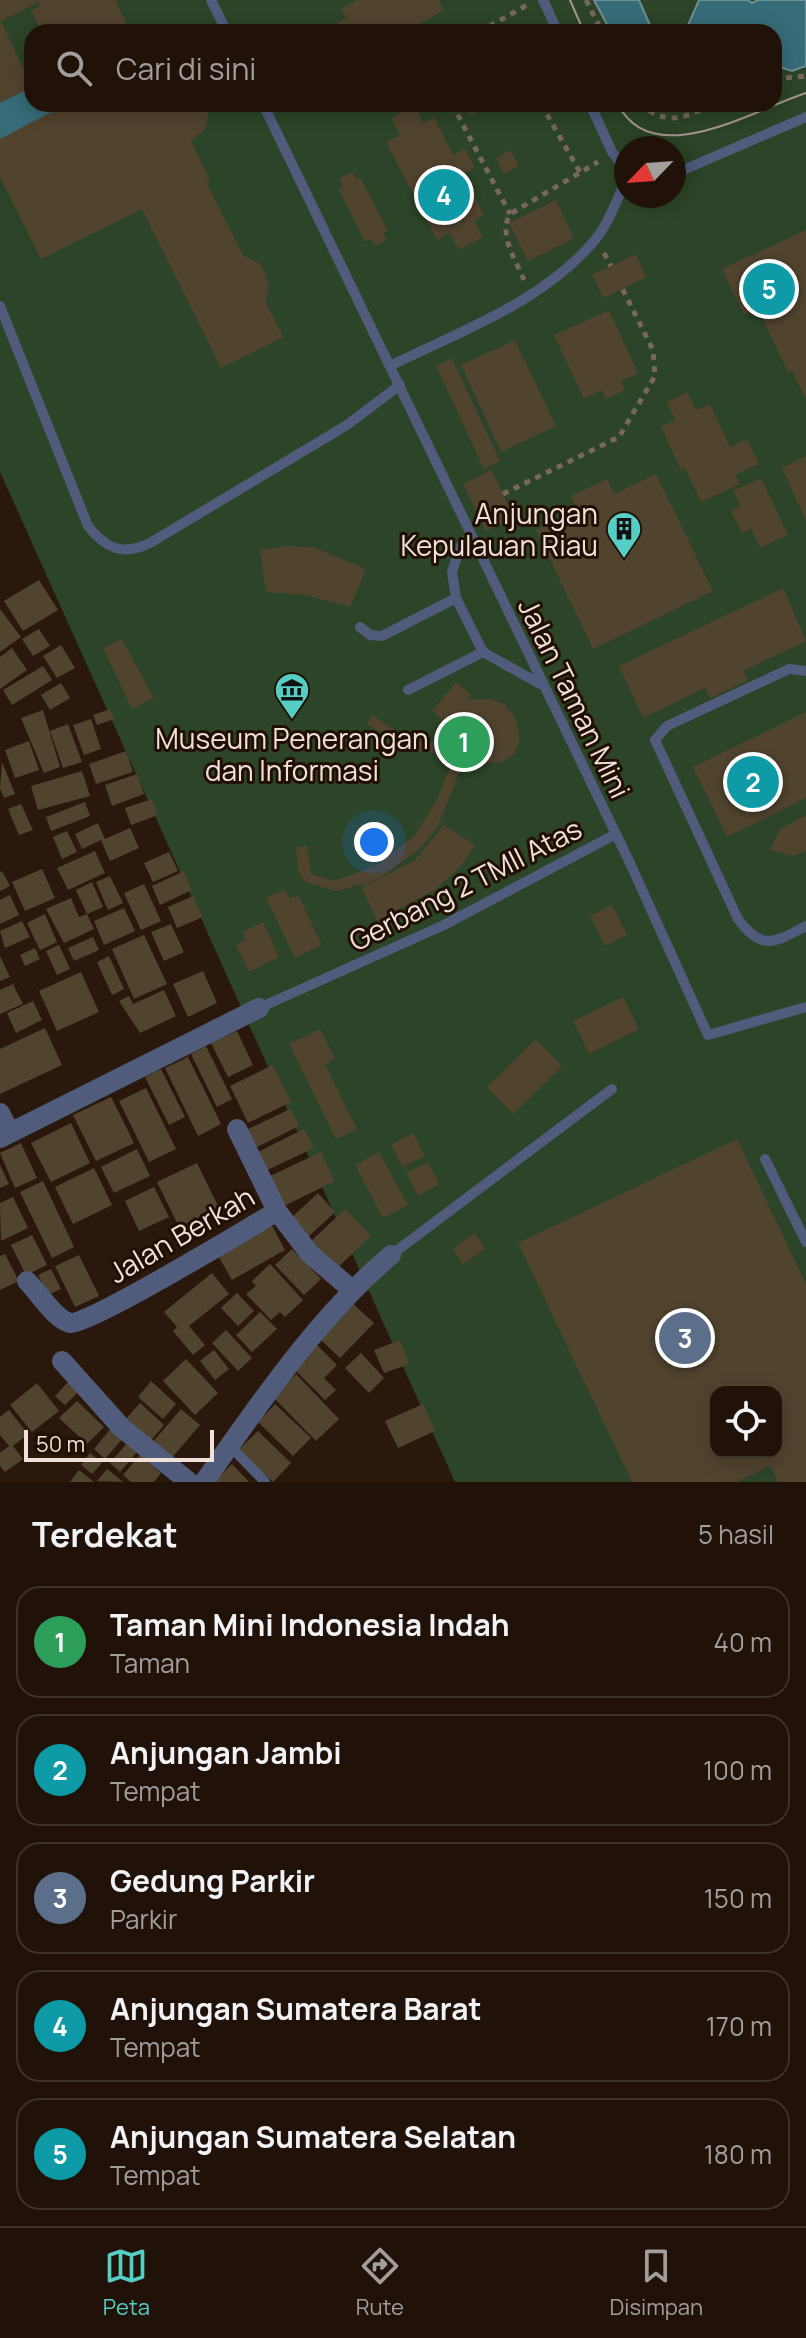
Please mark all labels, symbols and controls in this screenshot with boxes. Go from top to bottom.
search box [24,24,782,112]
icon: search [52,46,96,90]
text: Cari di sini [116,48,256,89]
north arrow [614,136,686,208]
pin: 4 [418,165,470,225]
pin: 5 [743,259,795,319]
place label: Anjungan Kepulauan Riau [400,494,598,564]
building icon: Anjungan Kepulauan Riau [605,510,643,560]
street label: Jalan Taman Mini [510,592,640,804]
museum icon: Museum Penerangan dan Informasi [273,671,311,721]
pin: 1 [438,712,490,772]
place label: Museum Penerangan dan Informasi [155,719,429,789]
pin: 2 [727,752,779,812]
street label: Gerbang 2 TMII Atas [342,809,588,959]
your location [354,822,394,862]
street label: Jalan Berkah [101,1177,261,1291]
pin: 3 [659,1308,711,1368]
map controls [710,1386,782,1458]
button: locate [710,1386,782,1458]
scale bar [24,1426,214,1462]
text: 50 m [36,1429,85,1459]
text: Terdekat [32,1511,178,1557]
text: 5 hasil [698,1516,774,1552]
text: Taman Mini Indonesia Indah [110,1604,510,1645]
text: 1 [54,1624,66,1660]
text: 40 m [714,1624,772,1660]
text: Taman [110,1645,190,1681]
text: Anjungan Jambi [110,1732,342,1773]
text: 2 [52,1752,68,1788]
text: 100 m [703,1752,772,1788]
text: Tempat [110,1773,201,1809]
text: Gedung Parkir [110,1860,315,1901]
text: 3 [52,1880,68,1916]
text: 150 m [704,1880,772,1916]
text: Parkir [110,1901,177,1937]
text: Anjungan Sumatera Barat [110,1988,482,2029]
text: 4 [52,2008,68,2044]
text: 170 m [706,2008,772,2044]
text: Tempat [110,2029,201,2065]
text: Anjungan Sumatera Selatan [110,2116,516,2157]
text: 5 [52,2136,68,2172]
text: 180 m [704,2136,772,2172]
text: Tempat [110,2157,201,2193]
tab: Peta [103,2244,150,2322]
tab: Rute [356,2244,404,2322]
tab: Disimpan [610,2244,703,2322]

